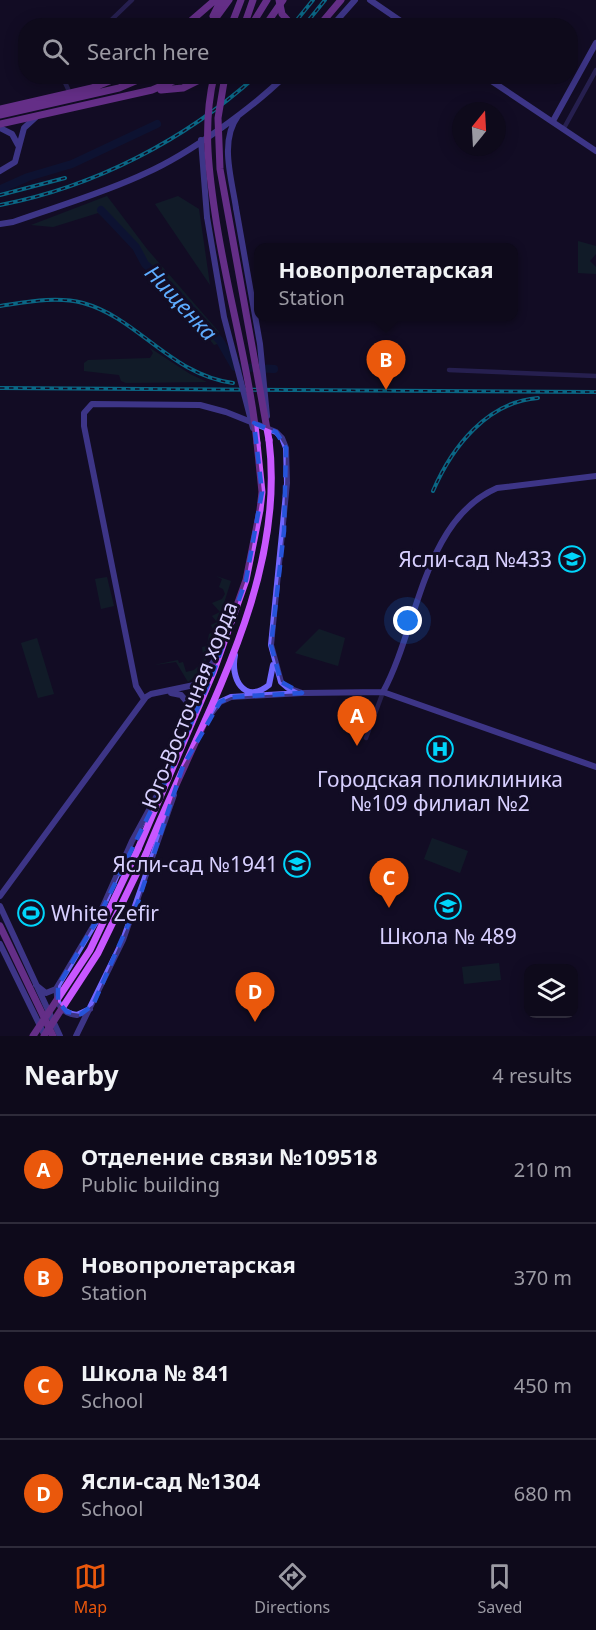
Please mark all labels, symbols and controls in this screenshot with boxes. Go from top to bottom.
search box [18,18,578,84]
icon: search [39,35,72,68]
text: Search here [87,36,209,66]
north arrow [452,102,506,156]
popup [254,243,518,321]
text: Новопролетарская [279,254,493,284]
water label: Нищенка [139,258,225,346]
text: Station [279,284,345,311]
pin: B [366,340,406,390]
school or university icon: Ясли-сад №433 [557,544,587,574]
place label: Ясли-сад №433 [398,545,552,573]
street label: Юго-Восточная хорда [134,597,244,813]
your location [393,606,422,635]
pin: A [338,696,376,746]
hospital icon: Городская поликлиника №109 филиал №2 [425,734,455,764]
place label: Городская поликлиника №109 филиал №2 [317,765,563,817]
school or university icon: Ясли-сад №1941 [282,849,312,879]
place label: Ясли-сад №1941 [112,850,278,878]
pin: C [370,858,408,908]
school or university icon: Школа № 489 [433,891,463,921]
sports icon: White Zefir [16,898,46,928]
place label: White Zefir [51,899,159,927]
place label: Школа № 489 [379,922,517,950]
map controls [524,964,578,1018]
button: layers [524,964,578,1018]
pin: D [236,972,274,1022]
text: Nearby [24,1057,119,1093]
text: 4 results [492,1062,572,1089]
text: Отделение связи №109518 [81,1141,378,1171]
text: A [37,1156,50,1183]
text: 210 m [514,1156,572,1183]
text: Public building [81,1171,220,1198]
text: Новопролетарская [81,1249,296,1279]
text: B [37,1264,50,1291]
text: 370 m [514,1264,572,1291]
text: Station [81,1279,147,1306]
text: Школа № 841 [81,1357,230,1387]
text: C [37,1372,50,1399]
text: 450 m [514,1372,572,1399]
text: School [81,1387,143,1414]
text: Ясли-сад №1304 [81,1465,260,1495]
text: D [36,1480,51,1507]
text: 680 m [514,1480,572,1507]
text: School [81,1495,143,1522]
tab: Map [74,1560,107,1618]
tab: Directions [254,1560,330,1618]
tab: Saved [478,1560,522,1618]

